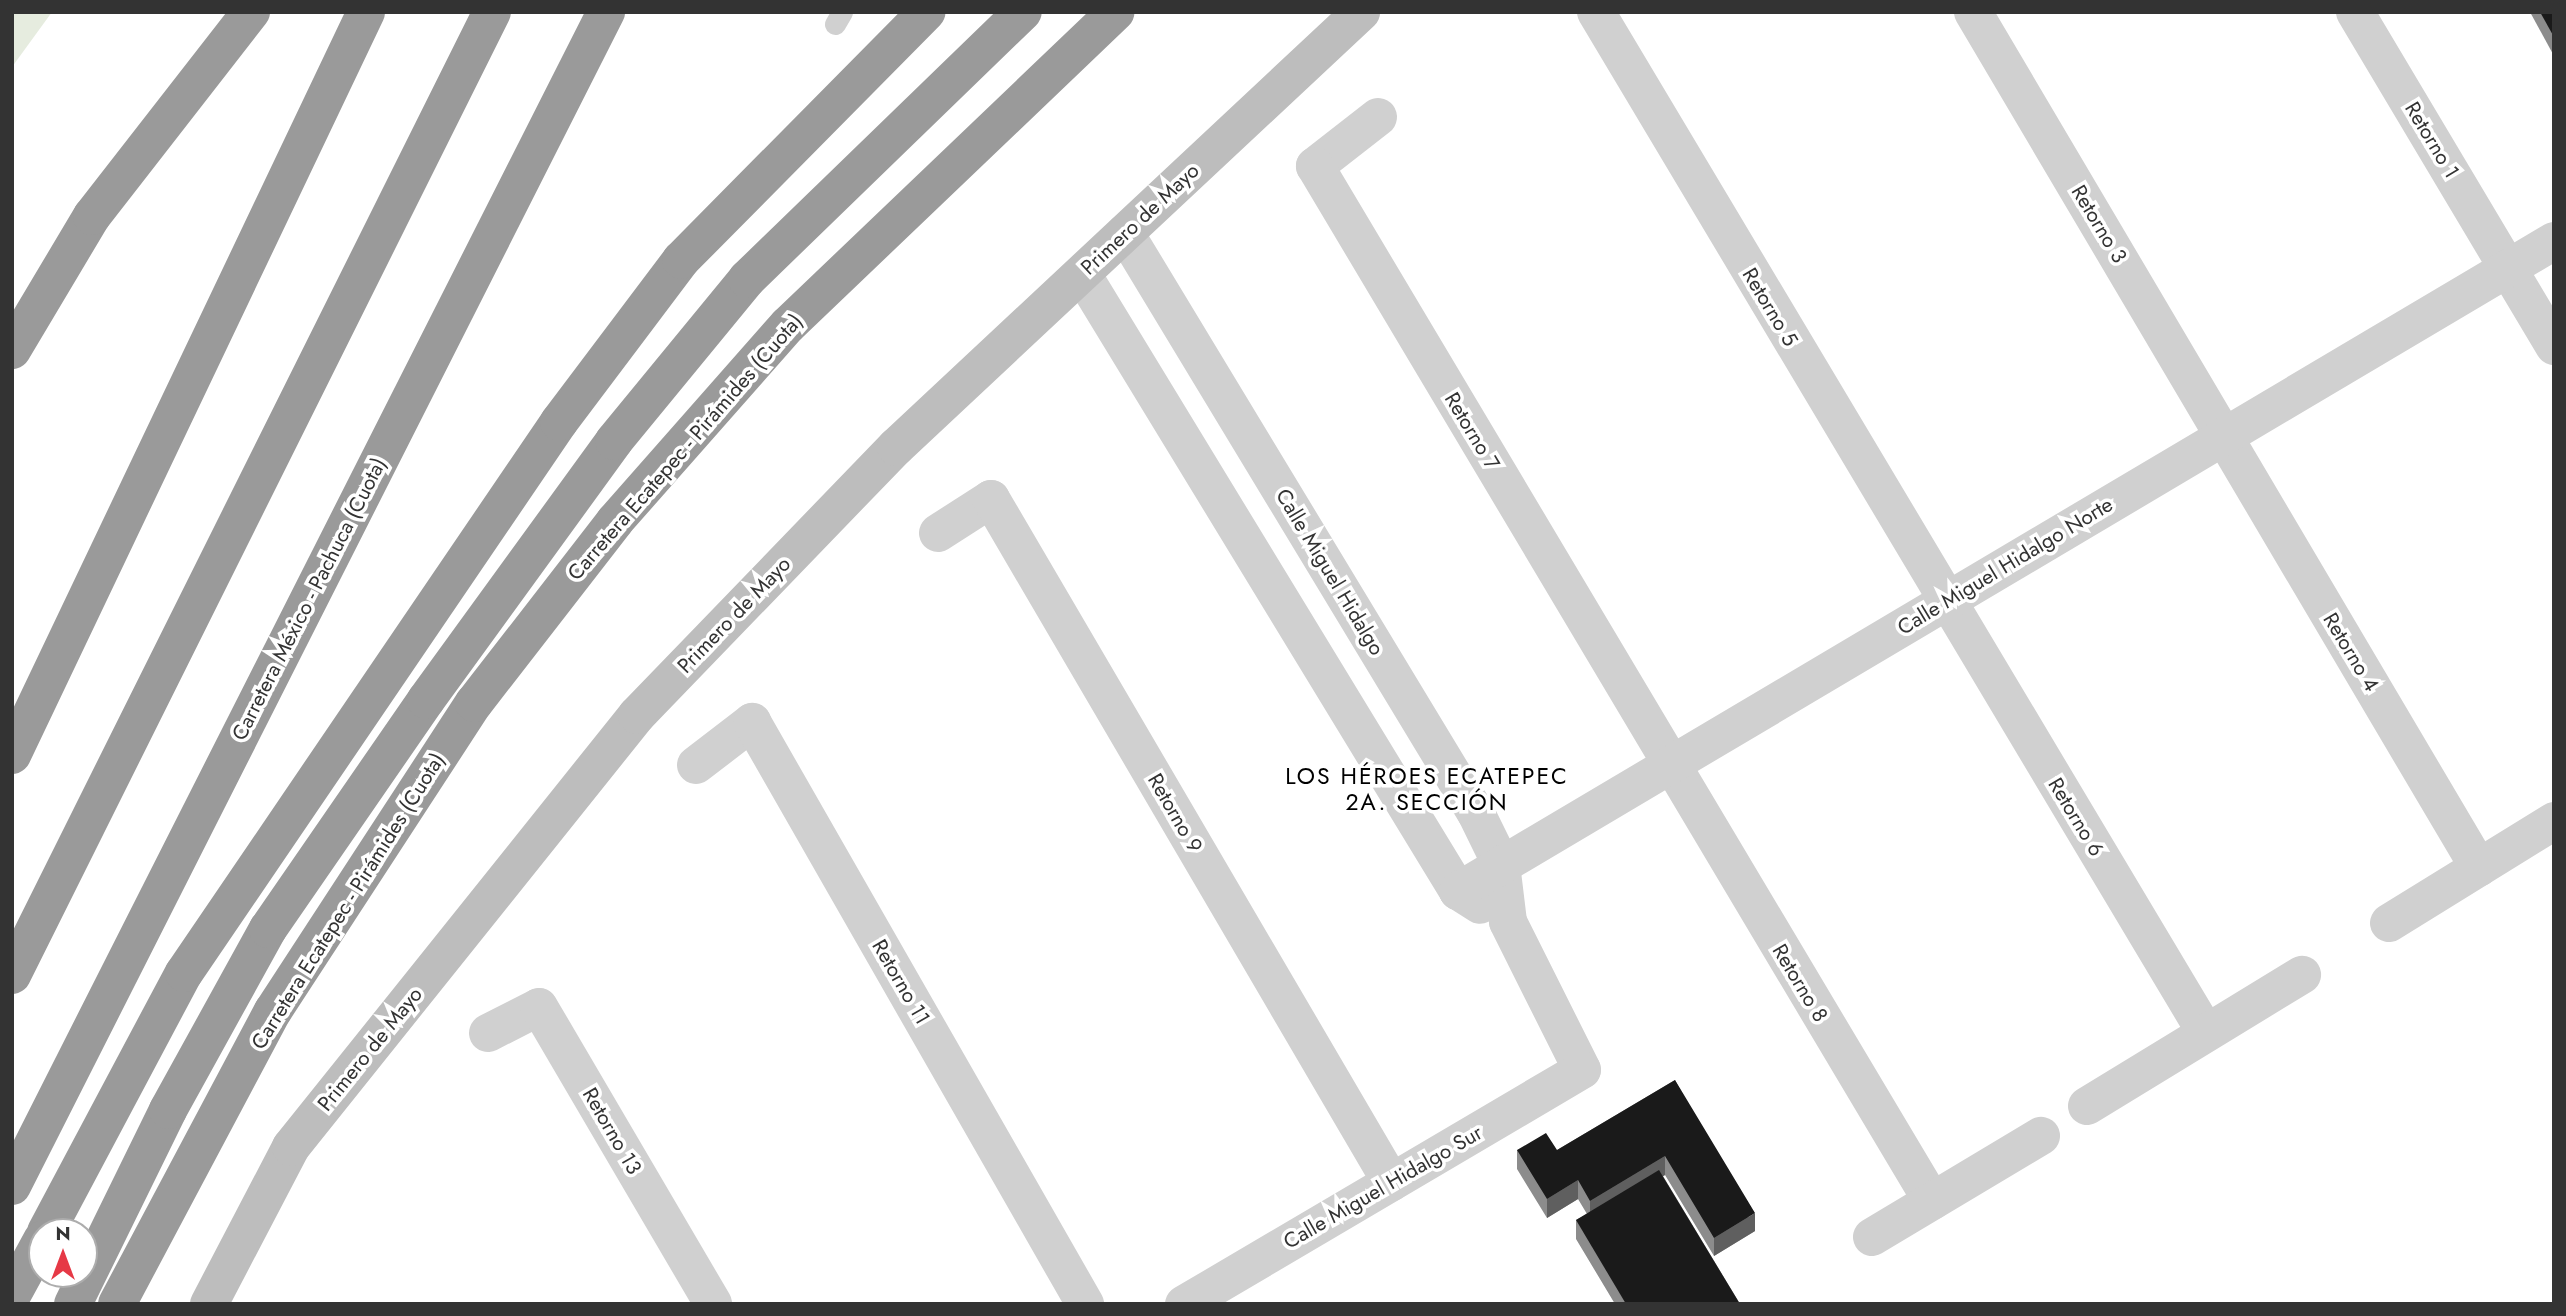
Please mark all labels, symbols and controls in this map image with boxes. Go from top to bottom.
street label: Retorno 1 [2399,97,2465,183]
street label: Primero de Mayo [1076,158,1204,280]
street label: Retorno 3 [2066,180,2132,268]
street label: Retorno 5 [1737,263,1803,351]
street label: Carretera Ecatepec - Pirámides (Cuota) [562,309,808,585]
street label: Retorno 7 [1439,388,1505,474]
street label: Carretera México - Pachuca (Cuota) [226,453,392,745]
street label: Calle Miguel Hidalgo [1270,484,1390,660]
street label: Calle Miguel Hidalgo Norte [1893,492,2117,640]
street label: Primero de Mayo [672,552,796,678]
street label: Retorno 4 [2318,608,2384,696]
street label: Carretera Ecatepec - Pirámides (Cuota) [246,748,450,1054]
district label: LOS HÉROES ECATEPEC 2A. SECCIÓN [1288,762,1566,816]
street label: Retorno 9 [1142,769,1208,857]
street label: Retorno 6 [2043,773,2109,861]
street label: Retorno 11 [867,935,935,1029]
street label: Retorno 8 [1767,939,1833,1027]
street label: Primero de Mayo [312,982,428,1116]
street label: Retorno 13 [577,1083,647,1179]
street label: Calle Miguel Hidalgo Sur [1279,1120,1487,1254]
north arrow [28,1218,98,1288]
text: N [55,1220,71,1247]

